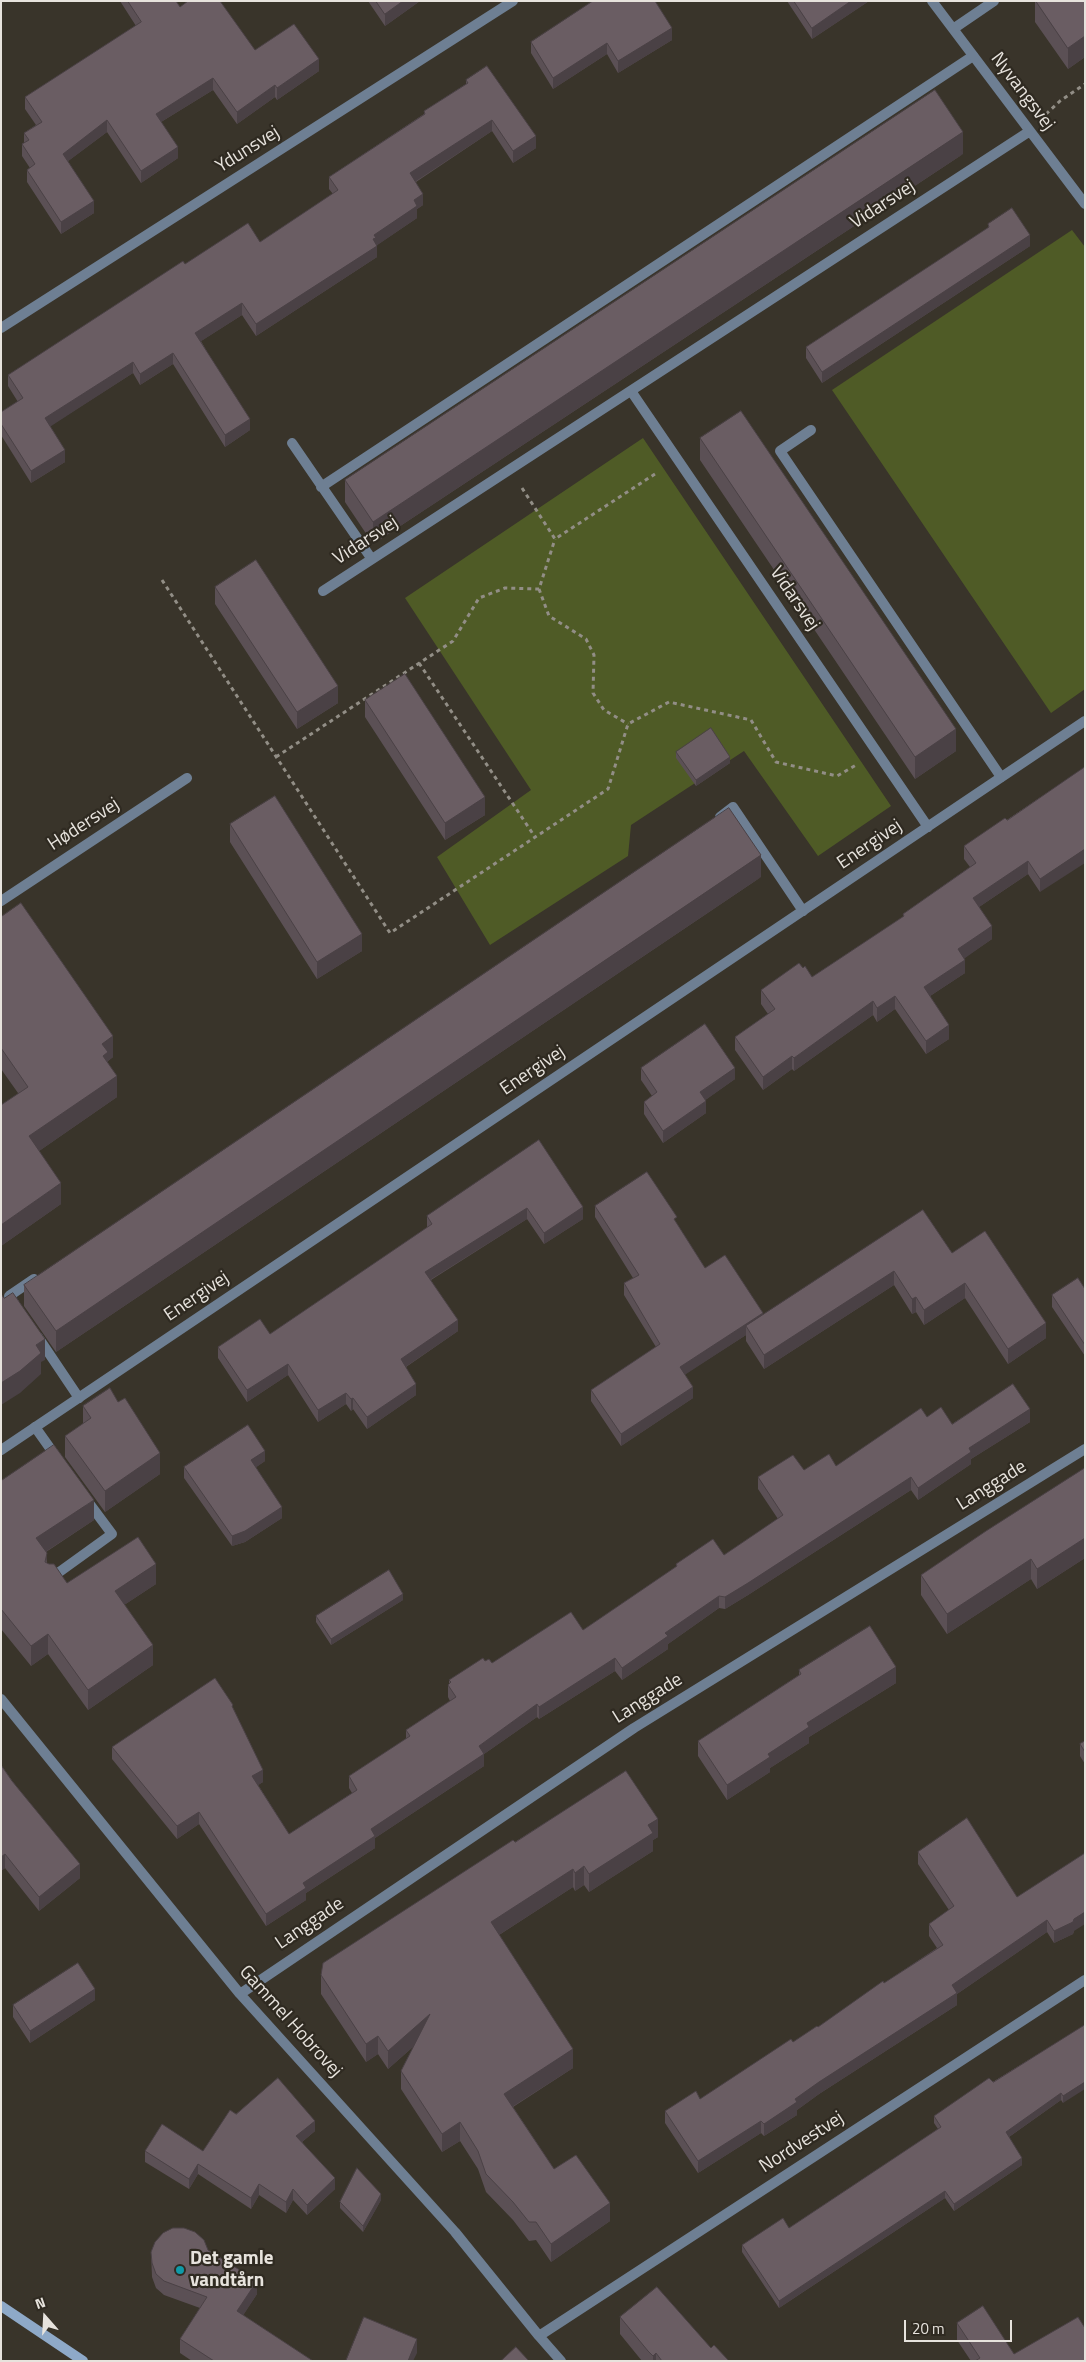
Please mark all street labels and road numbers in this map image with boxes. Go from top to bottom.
street label: Nyvangsvej [985,48,1059,136]
street label: Ydunsvej [212,122,284,178]
street label: Vidarsvej [846,176,920,234]
street label: Vidarsvej [329,512,403,570]
street label: Vidarsvej [764,562,824,636]
street label: Hødersvej [44,794,124,856]
street label: Energivej [833,815,907,875]
street label: Energivej [496,1041,570,1101]
street label: Energivej [160,1267,234,1327]
street label: Langgade [953,1456,1031,1516]
street label: Langgade [609,1669,687,1729]
street label: Langgade [271,1893,349,1955]
street label: Gammel Hobrovej [234,1961,346,2083]
street label: Nordvestvej [756,2107,848,2179]

